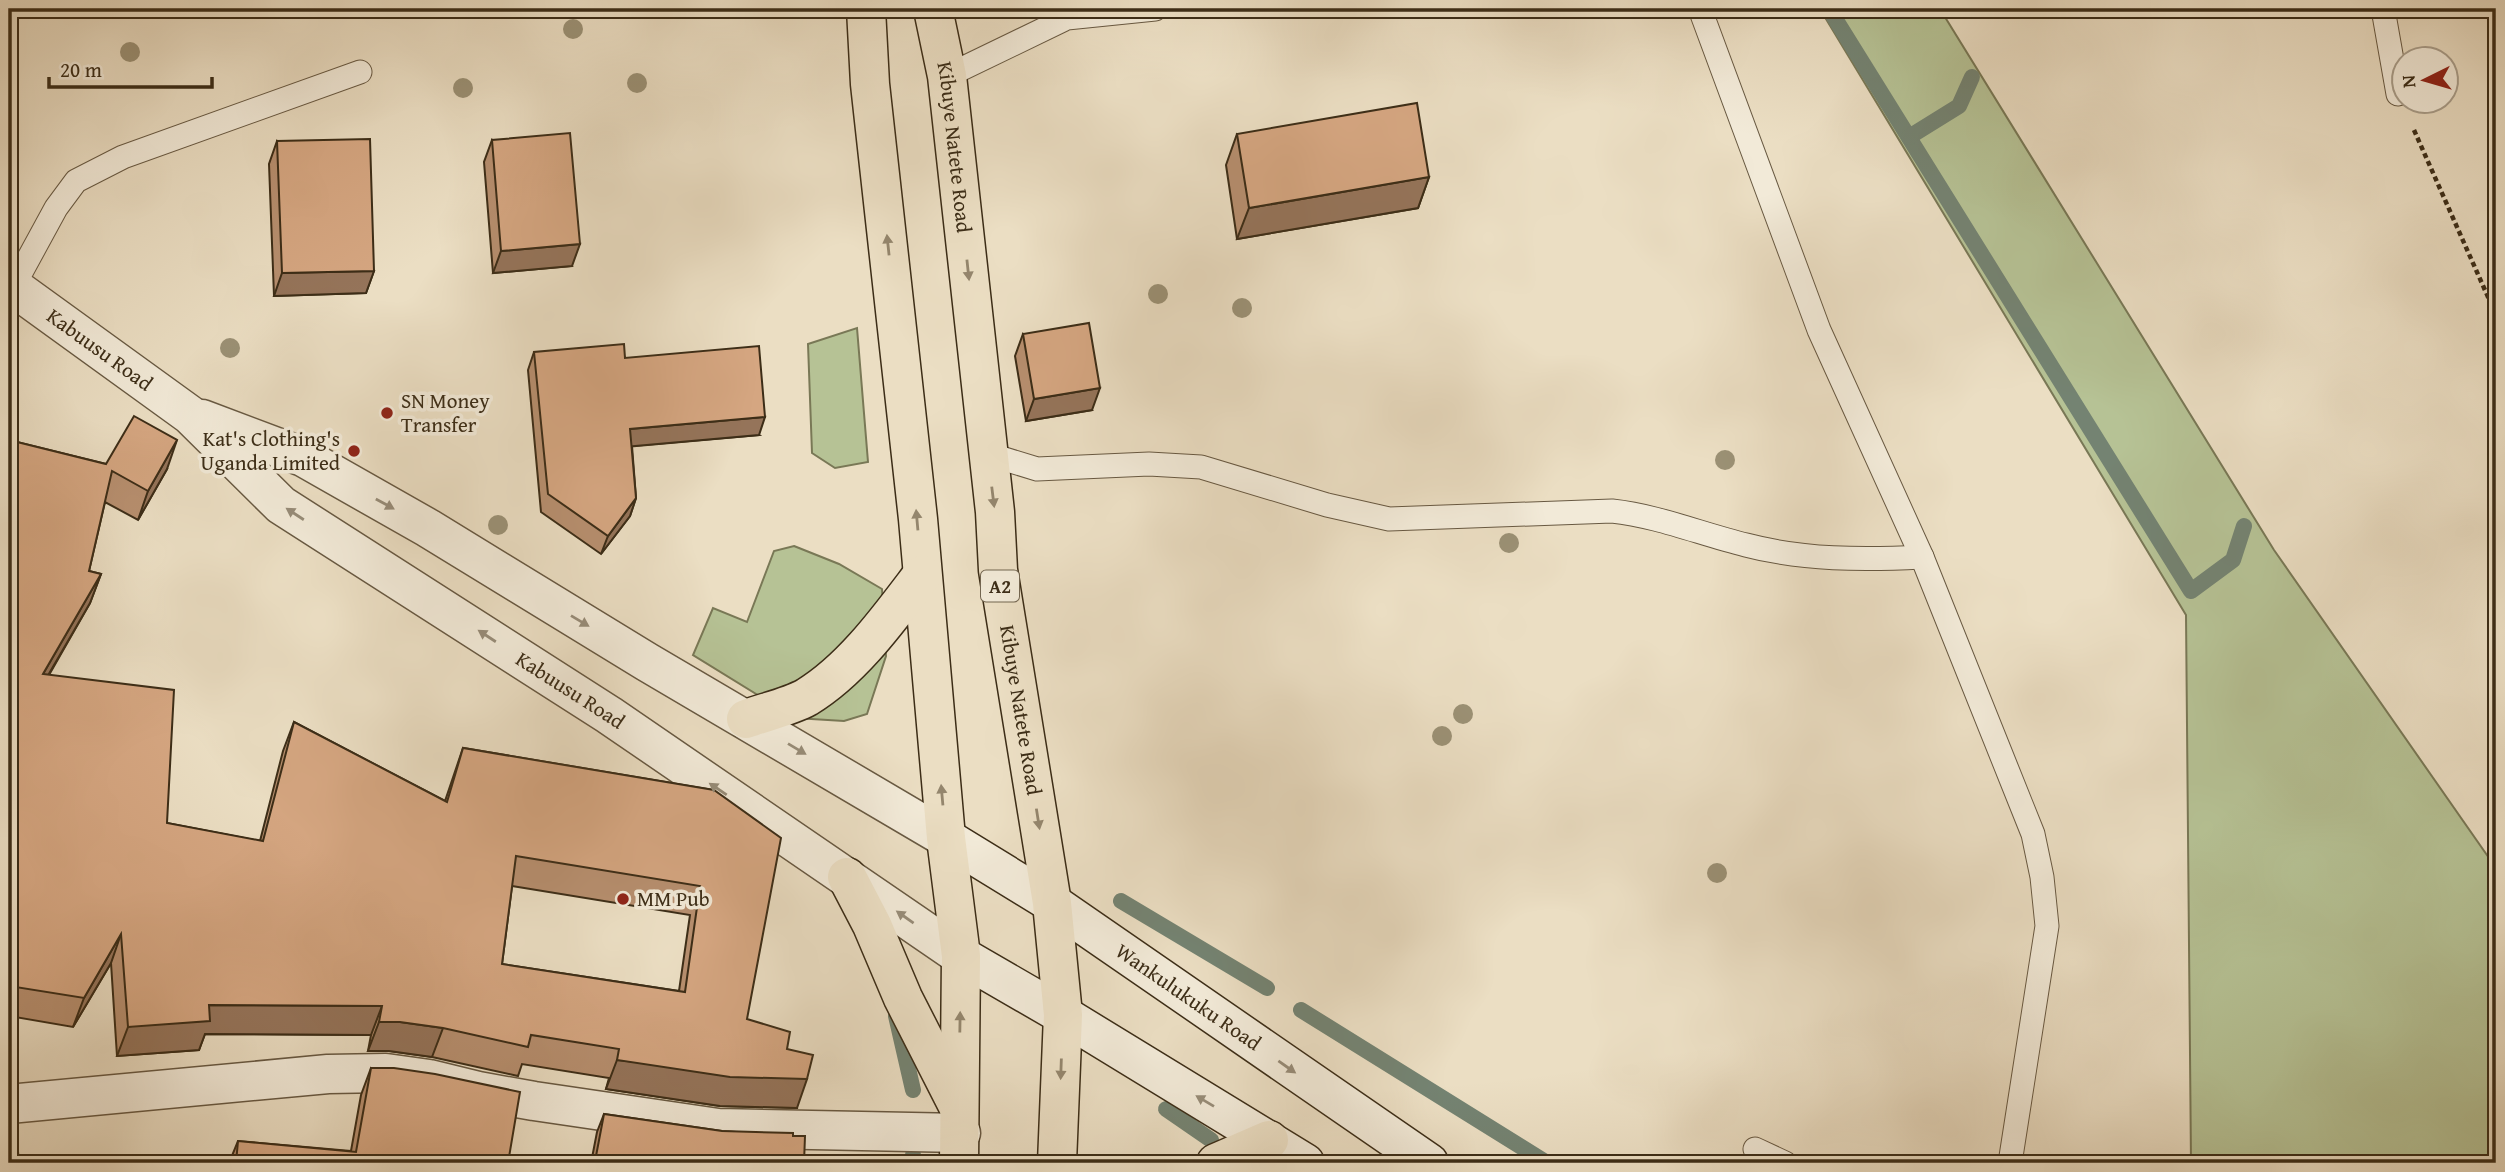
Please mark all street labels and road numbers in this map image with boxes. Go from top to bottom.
street label: Kibuye Natete Road [929,59,980,235]
street label: Kabuusu Road [41,300,160,399]
road number: A2 [981,570,1019,601]
street label: Kibuye Natete Road [992,623,1050,798]
street label: Kabuusu Road [510,643,632,737]
street label: Wankulukuku Road [1110,935,1268,1058]

